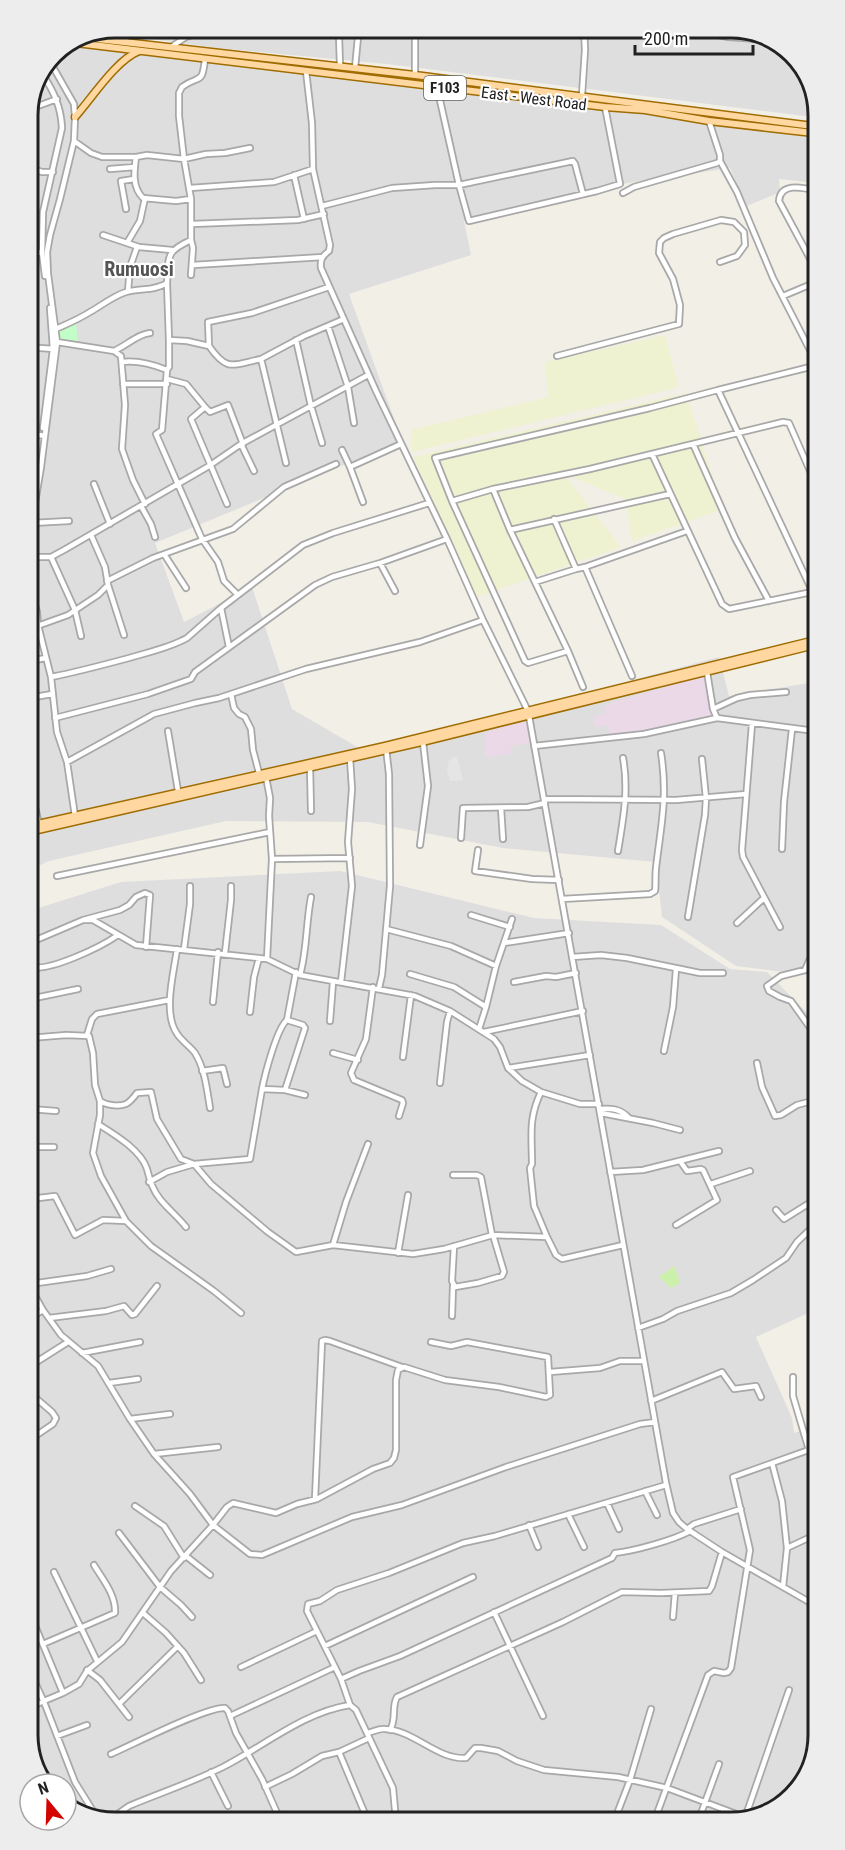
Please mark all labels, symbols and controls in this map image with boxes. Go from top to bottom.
scale bar [635,18,754,56]
text: 200 m [644,28,688,49]
road number: F103 [424,76,466,100]
street label: East - West Road [480,83,588,114]
district label: Rumuosi [104,257,174,281]
north arrow [18,1772,78,1832]
text: N [36,1778,51,1799]

